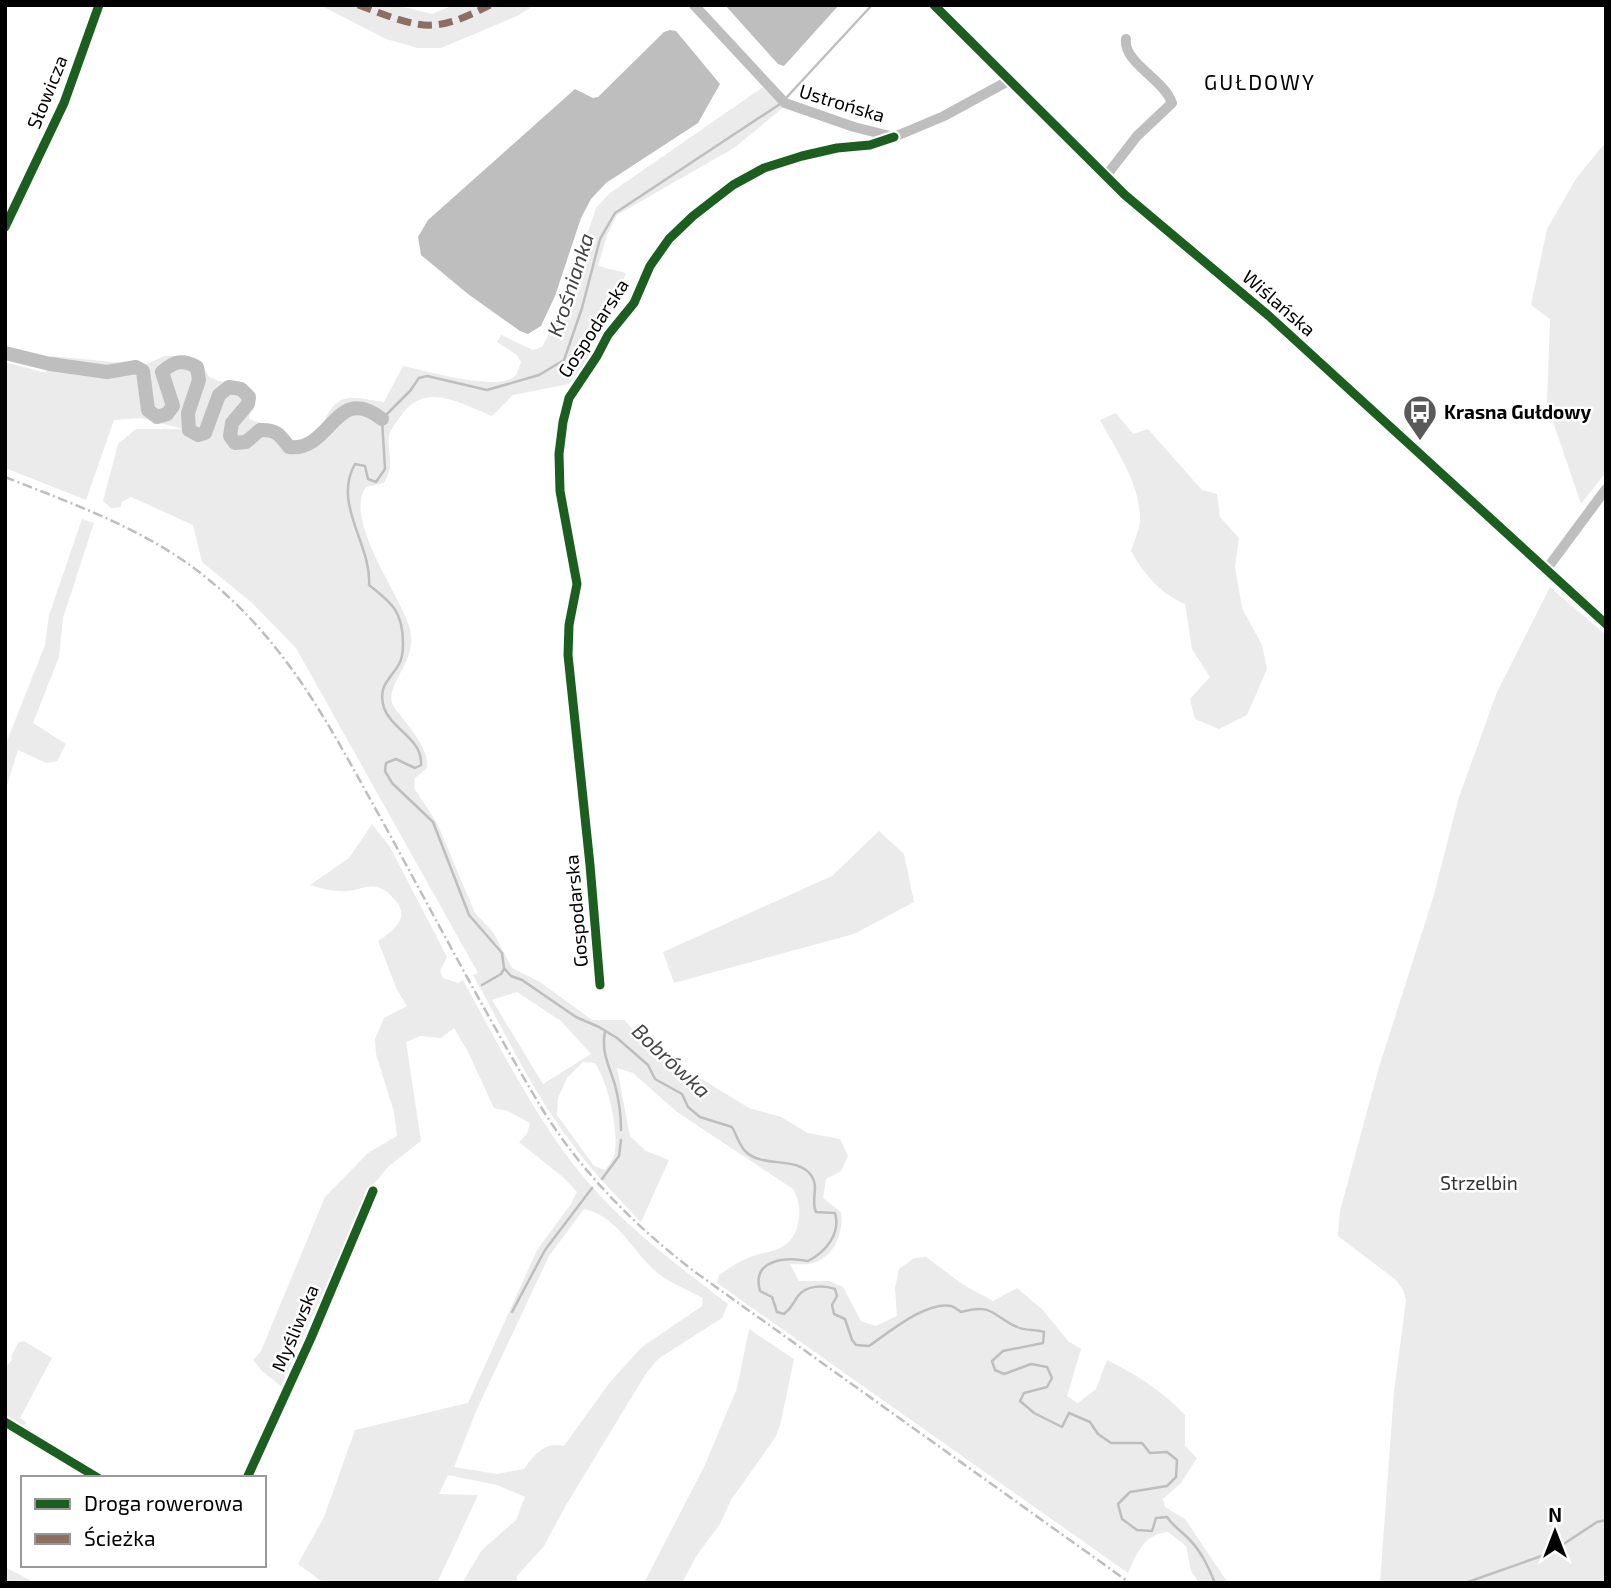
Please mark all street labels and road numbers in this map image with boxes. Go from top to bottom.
street label: Słowicza [21,52,72,132]
street label: Ustrońska [796,79,888,126]
street label: Wiślańska [1238,265,1321,341]
street label: Gospodarska [552,274,633,381]
street label: Gospodarska [559,854,592,968]
street label: Myśliwska [266,1281,323,1375]

